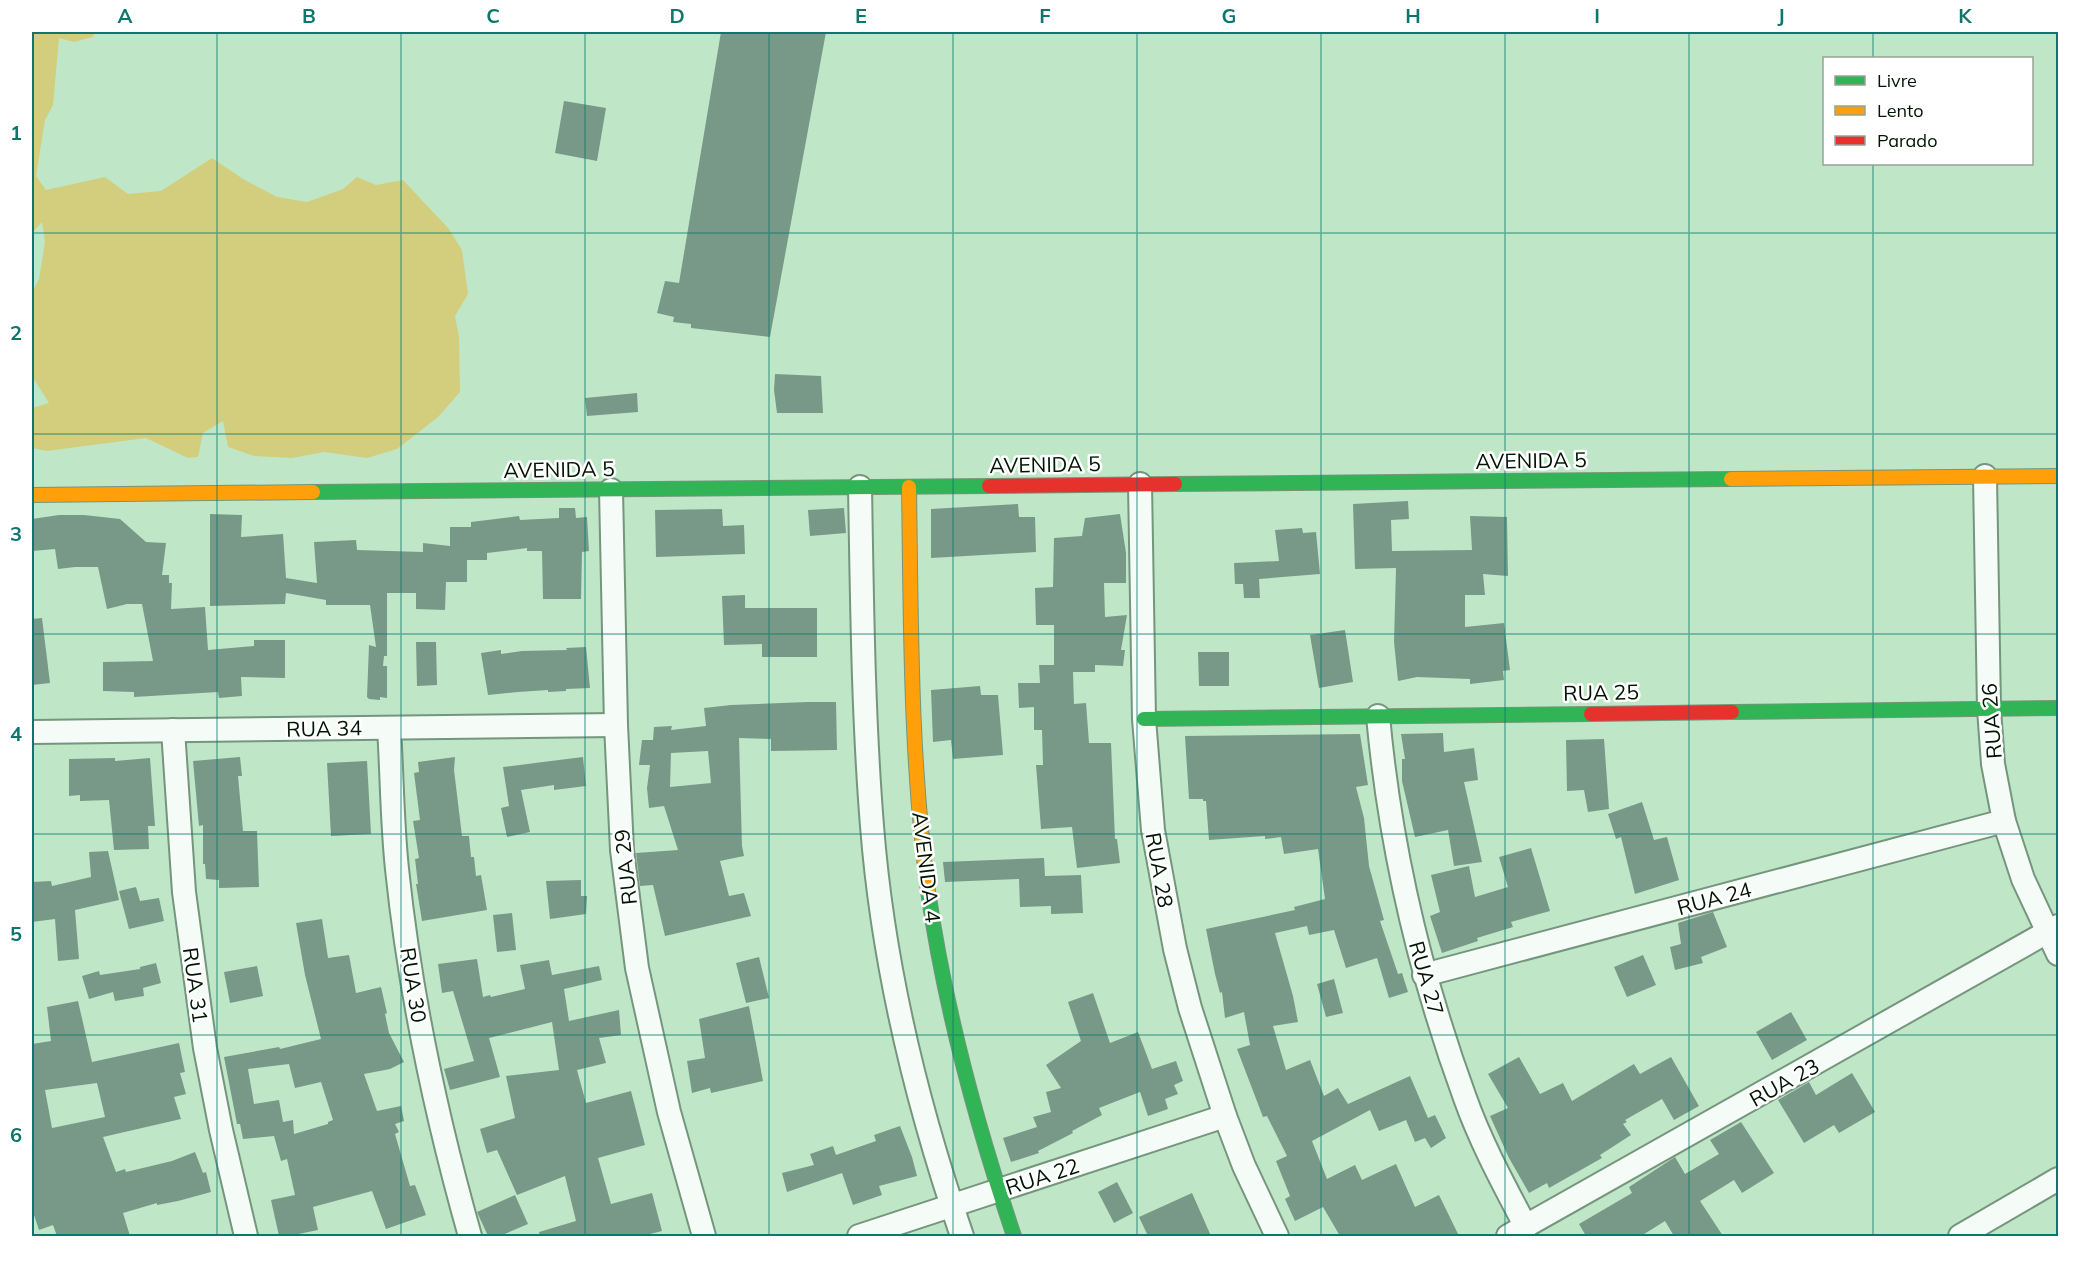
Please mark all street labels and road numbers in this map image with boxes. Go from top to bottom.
street label: AVENIDA 5 [1475,446,1587,474]
street label: AVENIDA 5 [989,450,1101,478]
street label: AVENIDA 5 [503,455,615,483]
street label: RUA 25 [1563,678,1639,706]
street label: RUA 26 [1975,682,2007,760]
street label: RUA 34 [286,714,363,742]
street label: AVENIDA 4 [907,810,947,924]
street label: RUA 29 [608,828,642,906]
street label: RUA 28 [1141,830,1179,910]
street label: RUA 24 [1674,876,1754,920]
street label: RUA 27 [1404,938,1450,1018]
street label: RUA 30 [395,945,433,1025]
street label: RUA 31 [178,946,214,1024]
street label: RUA 23 [1745,1052,1823,1112]
street label: RUA 22 [1002,1152,1082,1200]

